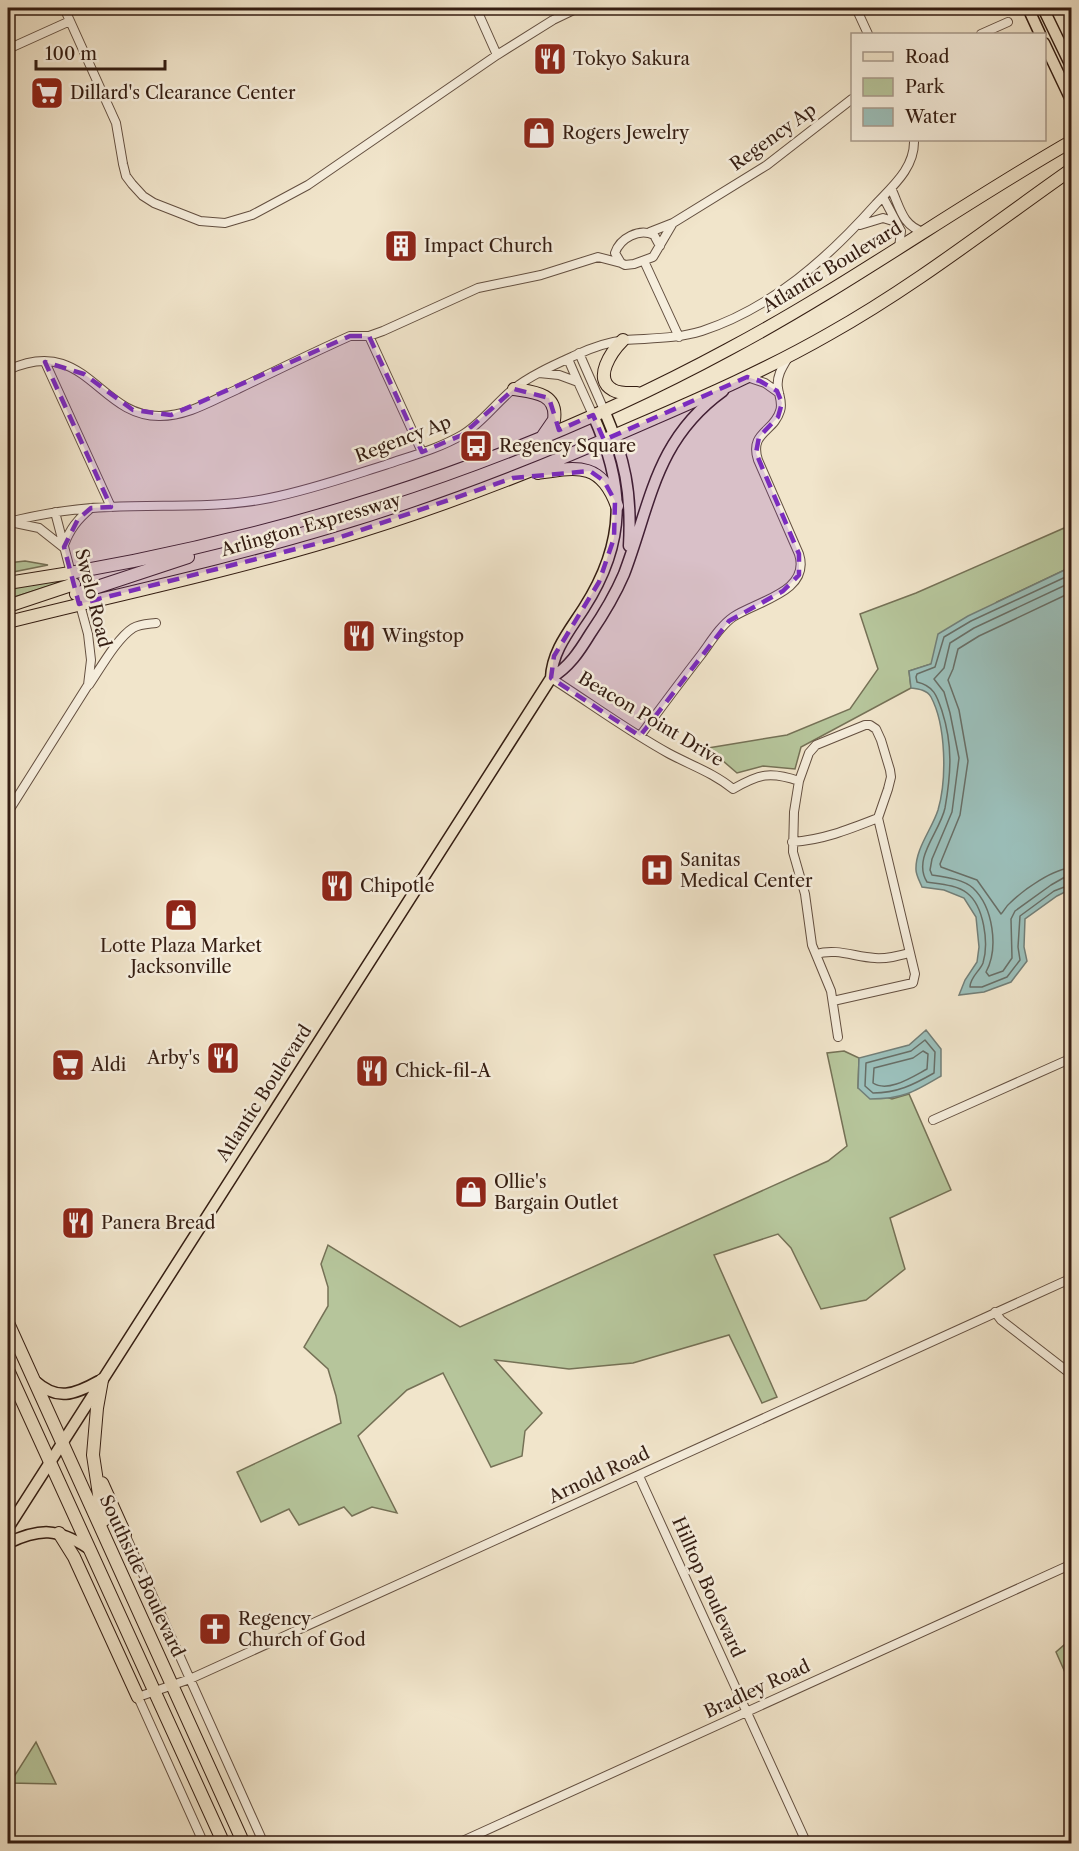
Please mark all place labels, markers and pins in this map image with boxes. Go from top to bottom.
restaurant icon: Tokyo Sakura [532,41,568,77]
place label: Tokyo Sakura [573,48,690,70]
supermarket icon: Dillard's Clearance Center [29,75,65,111]
place label: Dillard's Clearance Center [70,82,296,104]
shop icon: Rogers Jewelry [521,115,557,151]
place label: Rogers Jewelry [562,122,690,144]
building icon: Impact Church [383,228,419,264]
place label: Impact Church [424,235,553,257]
bus stop icon: Regency Square [458,428,494,464]
place label: Regency Square [499,435,636,457]
restaurant icon: Wingstop [341,618,377,654]
place label: Wingstop [381,625,464,647]
place label: Sanitas Medical Center [680,849,813,892]
hospital icon: Sanitas Medical Center [639,852,675,888]
restaurant icon: Chipotle [319,868,355,904]
place label: Chipotle [360,875,435,897]
shop icon: Lotte Plaza Market Jacksonville [163,897,199,933]
place label: Lotte Plaza Market Jacksonville [100,935,263,978]
restaurant icon: Arby's [205,1040,241,1076]
supermarket icon: Aldi [50,1047,86,1083]
place label: Arby's [146,1047,200,1069]
restaurant icon: Chick-fil-A [354,1053,390,1089]
place label: Aldi [90,1054,127,1076]
place label: Chick-fil-A [395,1060,492,1082]
place label: Ollie's Bargain Outlet [494,1171,619,1214]
shop icon: Ollie's Bargain Outlet [453,1174,489,1210]
restaurant icon: Panera Bread [60,1205,96,1241]
place label: Panera Bread [101,1212,215,1234]
place label: Regency Church of God [238,1608,366,1651]
church icon: Regency Church of God [197,1611,233,1647]

